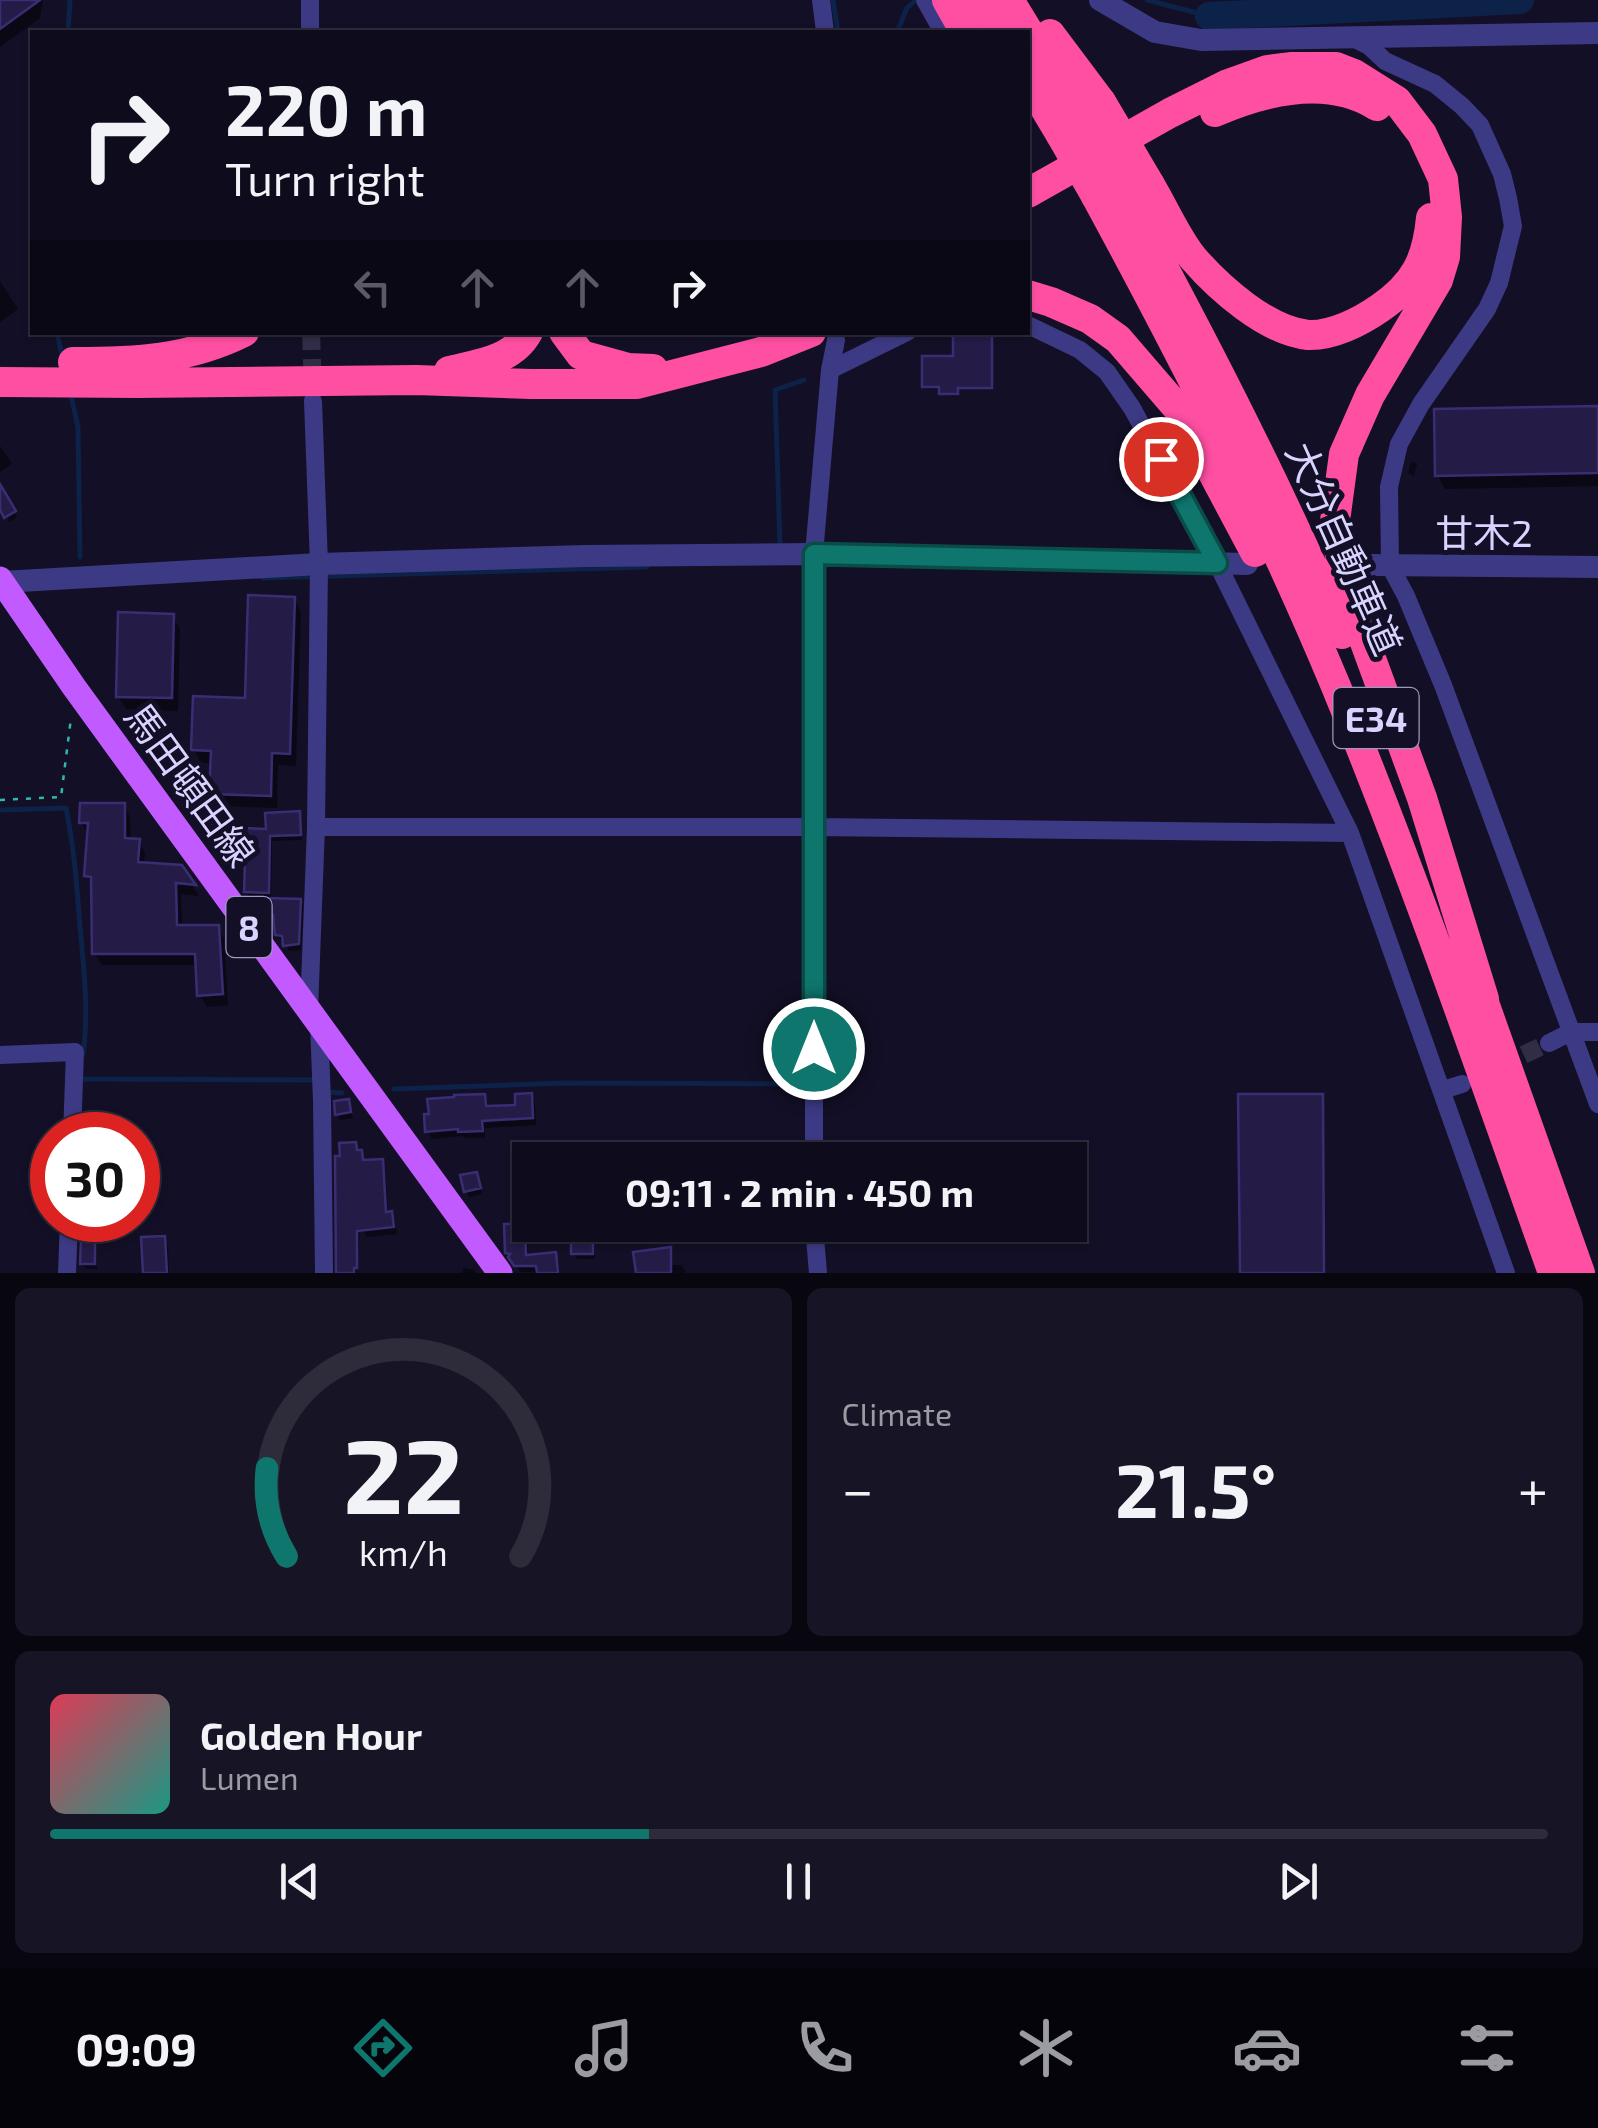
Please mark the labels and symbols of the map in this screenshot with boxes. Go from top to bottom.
pin [1119,417,1204,502]
street label: 大分自動車道 [1278,434,1412,662]
street label: 甘木2 [1435,509,1533,555]
road number: E34 [1334,688,1418,748]
street label: 馬田頓田線 [117,694,265,874]
road number: 8 [226,897,272,957]
position arrow [762,997,866,1101]
speed limit sign: 30 [30,1112,160,1242]

